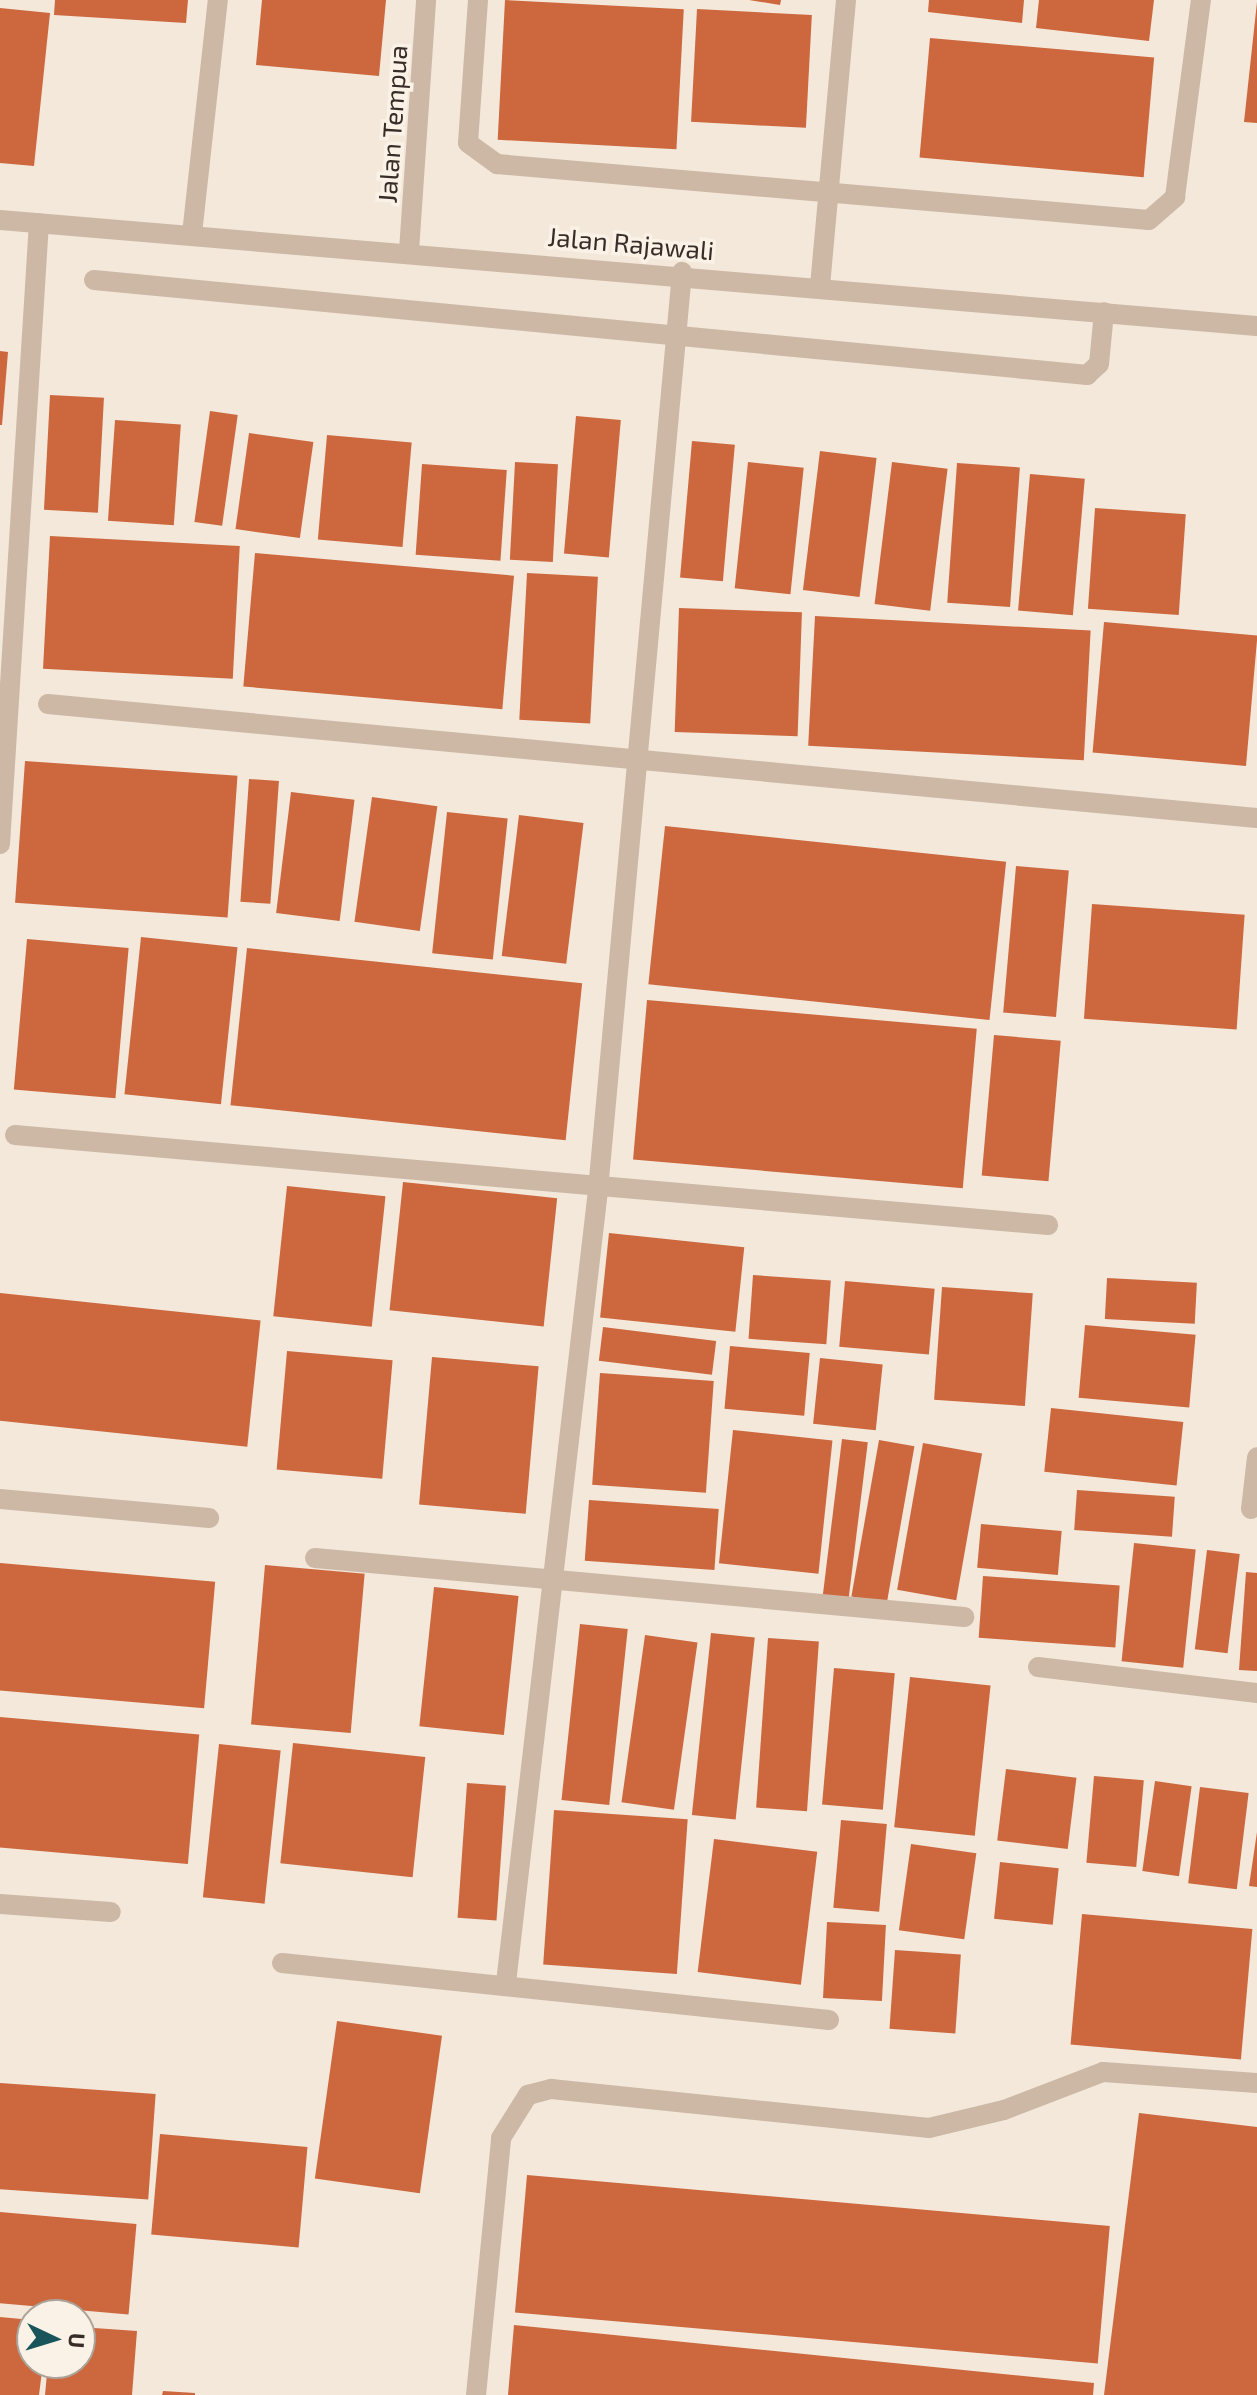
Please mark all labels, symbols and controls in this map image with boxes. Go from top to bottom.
street label: Jalan Tempua [371,44,413,204]
street label: Jalan Rajawali [546,220,716,266]
north arrow [16,2299,96,2379]
text: U [64,2332,91,2349]

